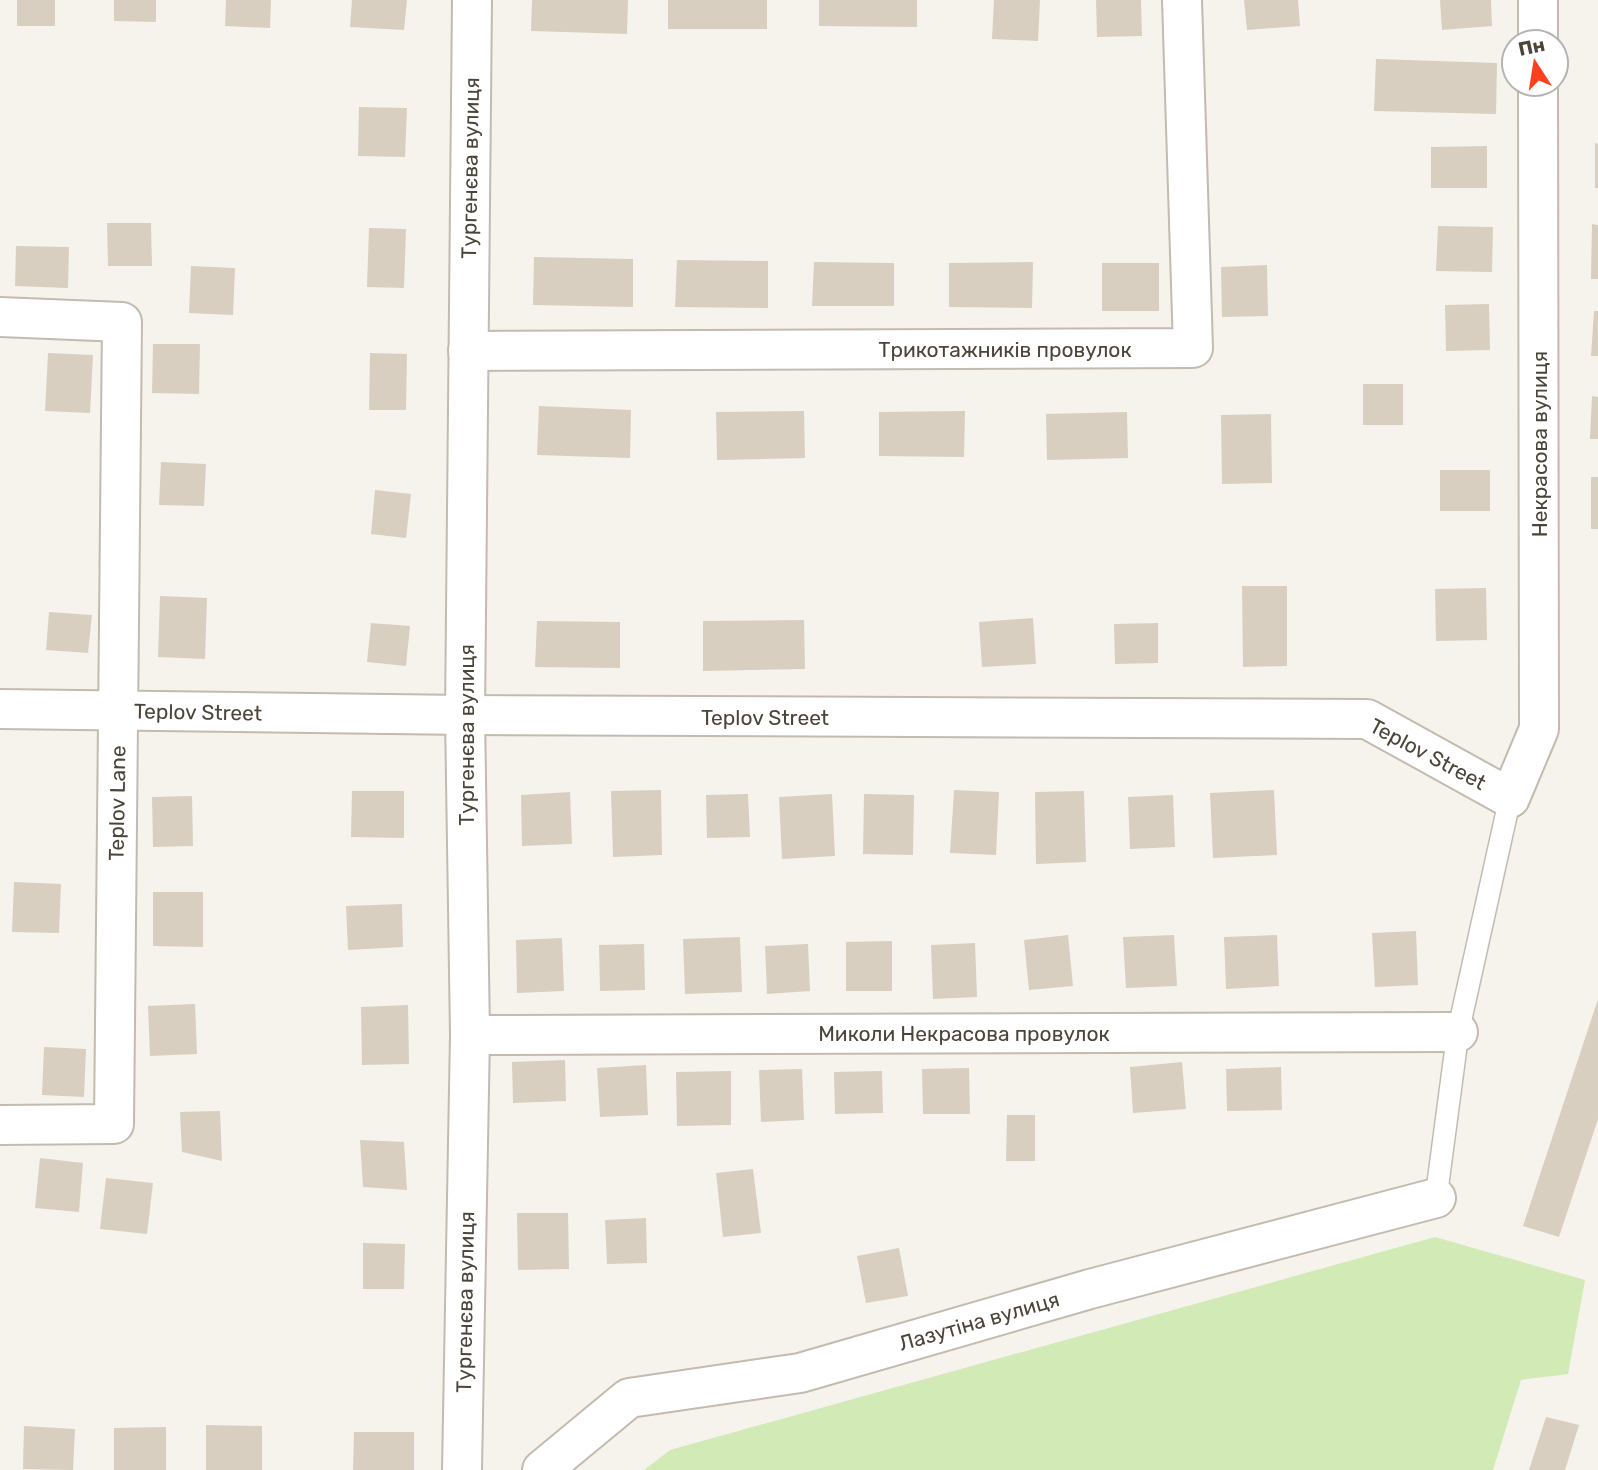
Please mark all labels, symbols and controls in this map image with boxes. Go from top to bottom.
north arrow [1500,28,1570,98]
text: Пн [1516,33,1547,61]
street label: Тургенєва вулиця [456,77,484,259]
street label: Трикотажників провулок [878,337,1132,362]
street label: Некрасова вулиця [1527,351,1552,537]
street label: Тургенєва вулиця [454,644,479,826]
street label: Teplov Street [134,698,262,726]
street label: Teplov Street [701,705,829,730]
street label: Teplov Street [1366,713,1490,795]
street label: Teplov Lane [103,745,131,861]
street label: Миколи Некрасова провулок [818,1021,1110,1046]
street label: Тургенєва вулиця [451,1211,479,1393]
street label: Лазутіна вулиця [896,1286,1062,1356]

